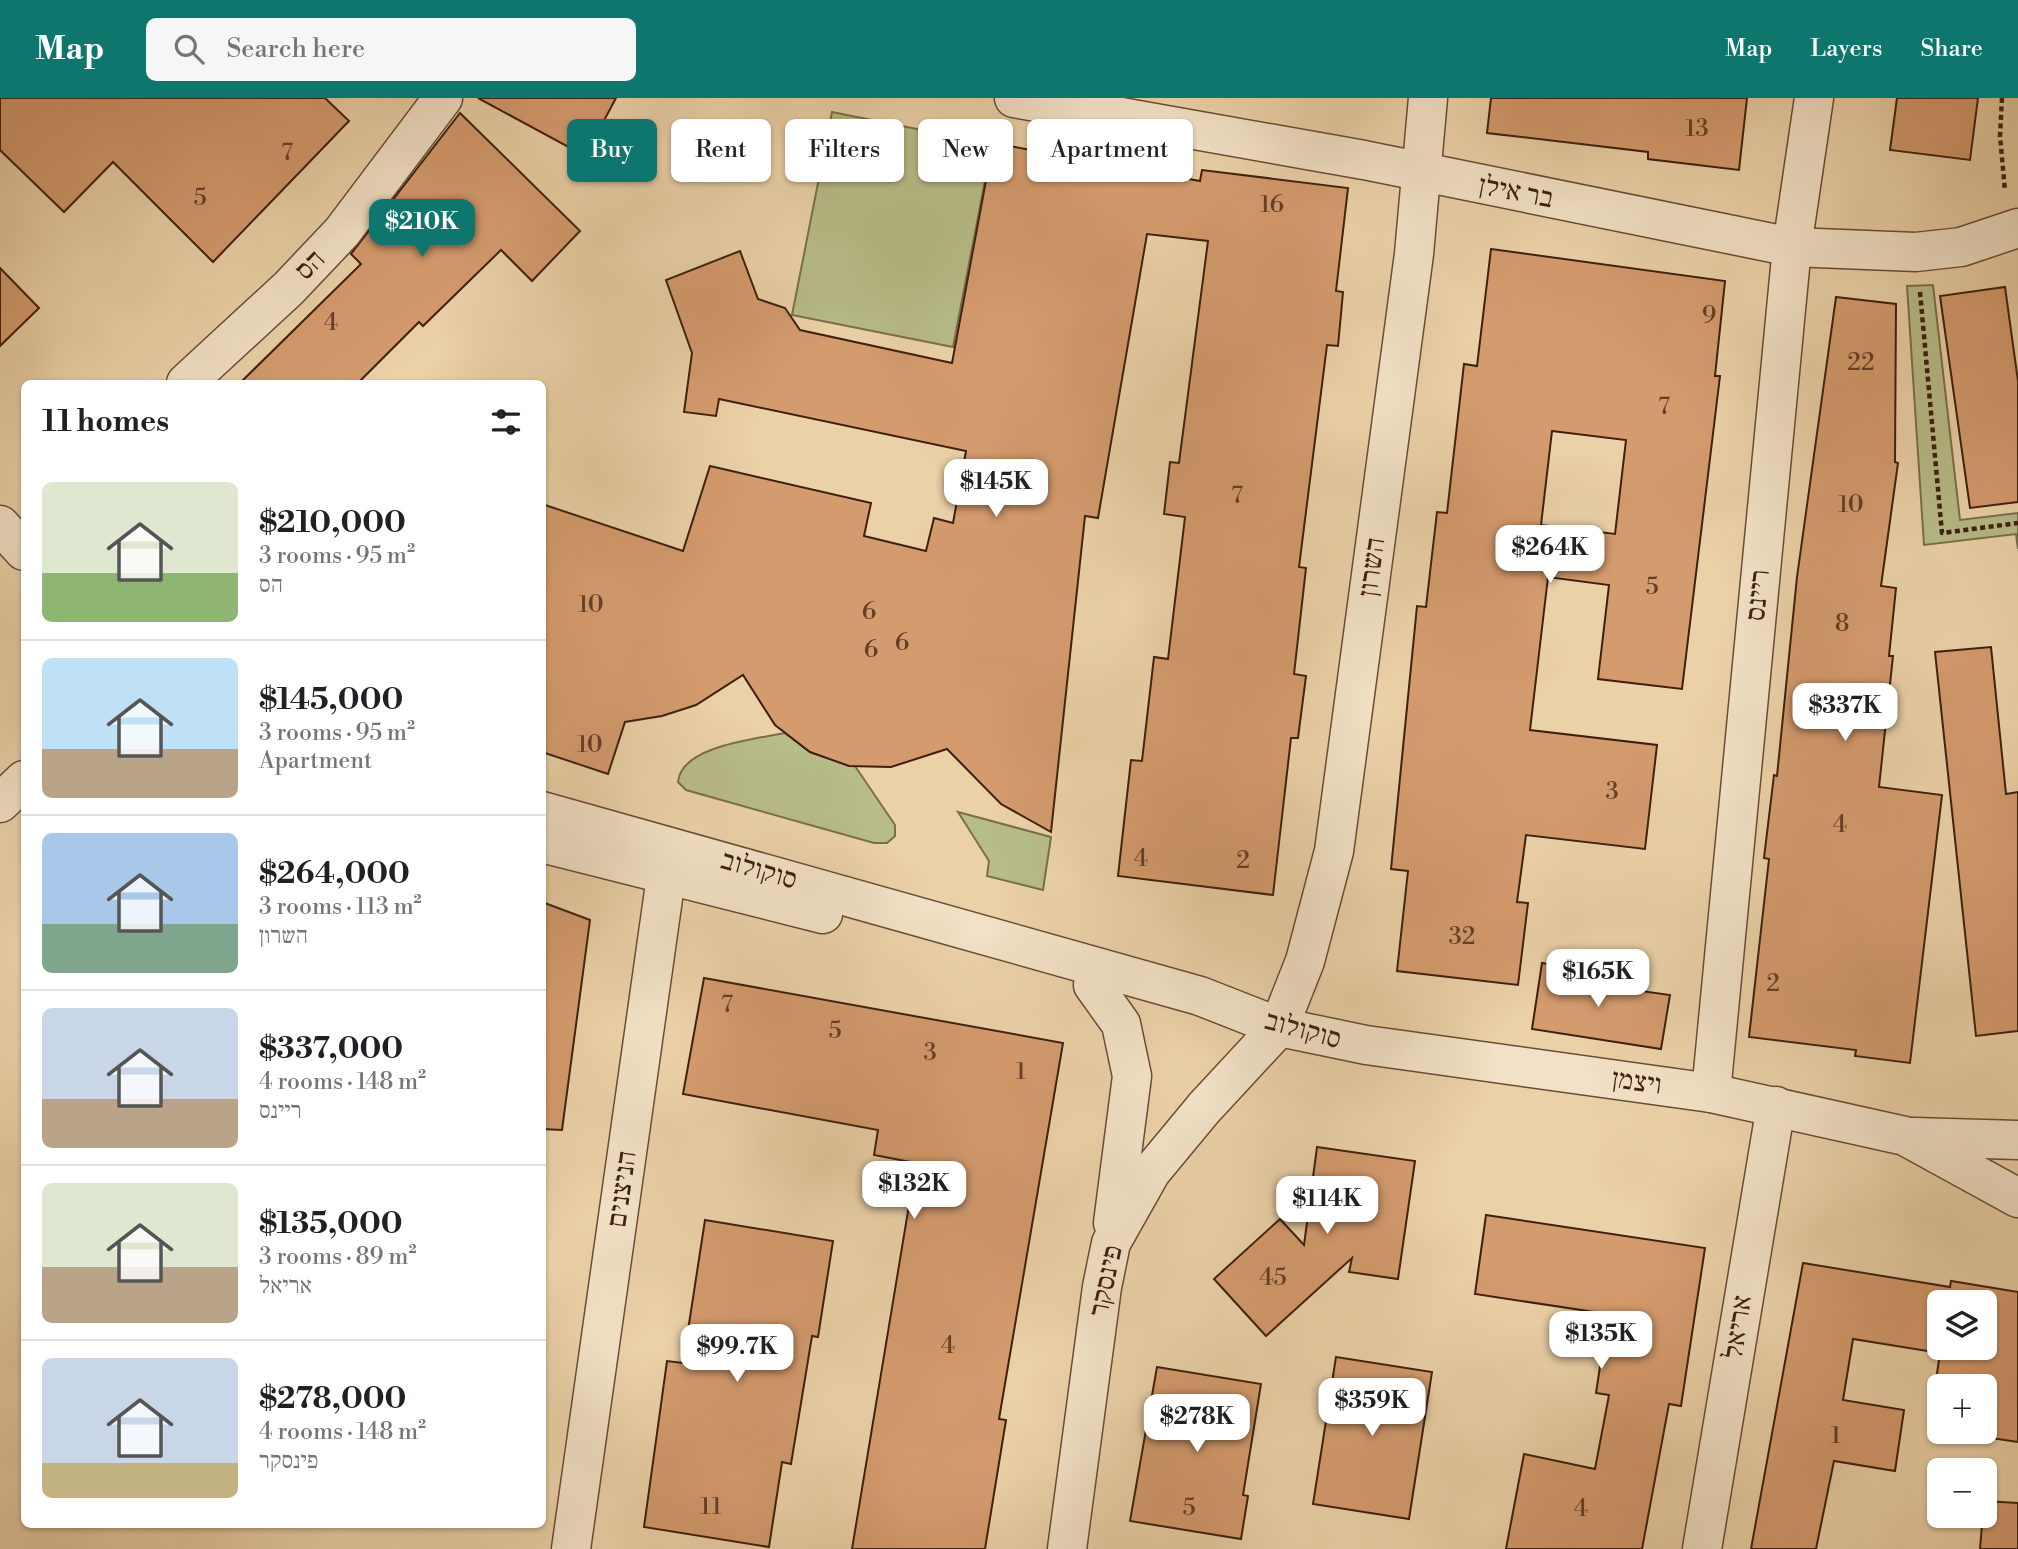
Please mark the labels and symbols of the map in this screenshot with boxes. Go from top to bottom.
house number: 13 [1685,114,1709,144]
house number: 7 [281,138,293,168]
street label: בר אילן [1476,168,1556,216]
house number: 5 [193,183,207,213]
house number: 16 [1260,190,1284,220]
pin: $210K [373,200,471,259]
street label: הס [287,242,333,288]
house number: 9 [1702,301,1716,331]
house number: 4 [324,308,338,338]
house number: 22 [1847,348,1875,378]
house number: 7 [1658,392,1670,422]
pin: $145K [947,460,1045,519]
house number: 7 [1231,481,1243,511]
house number: 10 [1838,490,1864,520]
pin: $264K [1501,526,1599,585]
street label: השרון [1351,535,1393,599]
street label: ריינס [1738,567,1778,623]
house number: 5 [1645,572,1659,602]
house number: 10 [578,590,604,620]
house number: 6 [862,597,876,627]
house number: 8 [1835,609,1849,639]
house number: 6 [895,628,909,658]
house number: 6 [864,635,878,665]
pin: $337K [1796,684,1894,743]
house number: 10 [577,730,603,760]
house number: 3 [1605,777,1619,807]
house number: 4 [1833,810,1847,840]
street label: סוקולוב [717,842,801,898]
house number: 4 [1134,844,1148,874]
house number: 2 [1236,846,1250,876]
house number: 32 [1449,922,1475,952]
pin: $165K [1549,950,1647,1009]
house number: 2 [1766,969,1780,999]
house number: 7 [721,990,733,1020]
street label: סוקולוב [1261,1003,1345,1057]
house number: 5 [828,1016,842,1046]
house number: 3 [923,1038,937,1068]
house number: 1 [1016,1057,1027,1087]
street label: ויצמן [1610,1061,1664,1103]
street label: הניצנים [599,1148,645,1230]
pin: $132K [865,1162,963,1221]
pin: $114K [1278,1176,1376,1236]
street label: פינסקר [1081,1242,1131,1320]
house number: 45 [1259,1263,1287,1293]
street label: אריאל [1716,1292,1760,1362]
pin: $135K [1552,1312,1650,1371]
pin: $99.7K [680,1324,794,1384]
house number: 4 [941,1331,955,1361]
pin: $359K [1323,1378,1421,1438]
pin: $278K [1148,1394,1246,1454]
house number: 1 [1831,1421,1842,1451]
house number: 11 [700,1492,722,1522]
house number: 5 [1182,1493,1196,1523]
house number: 4 [1574,1494,1588,1524]

